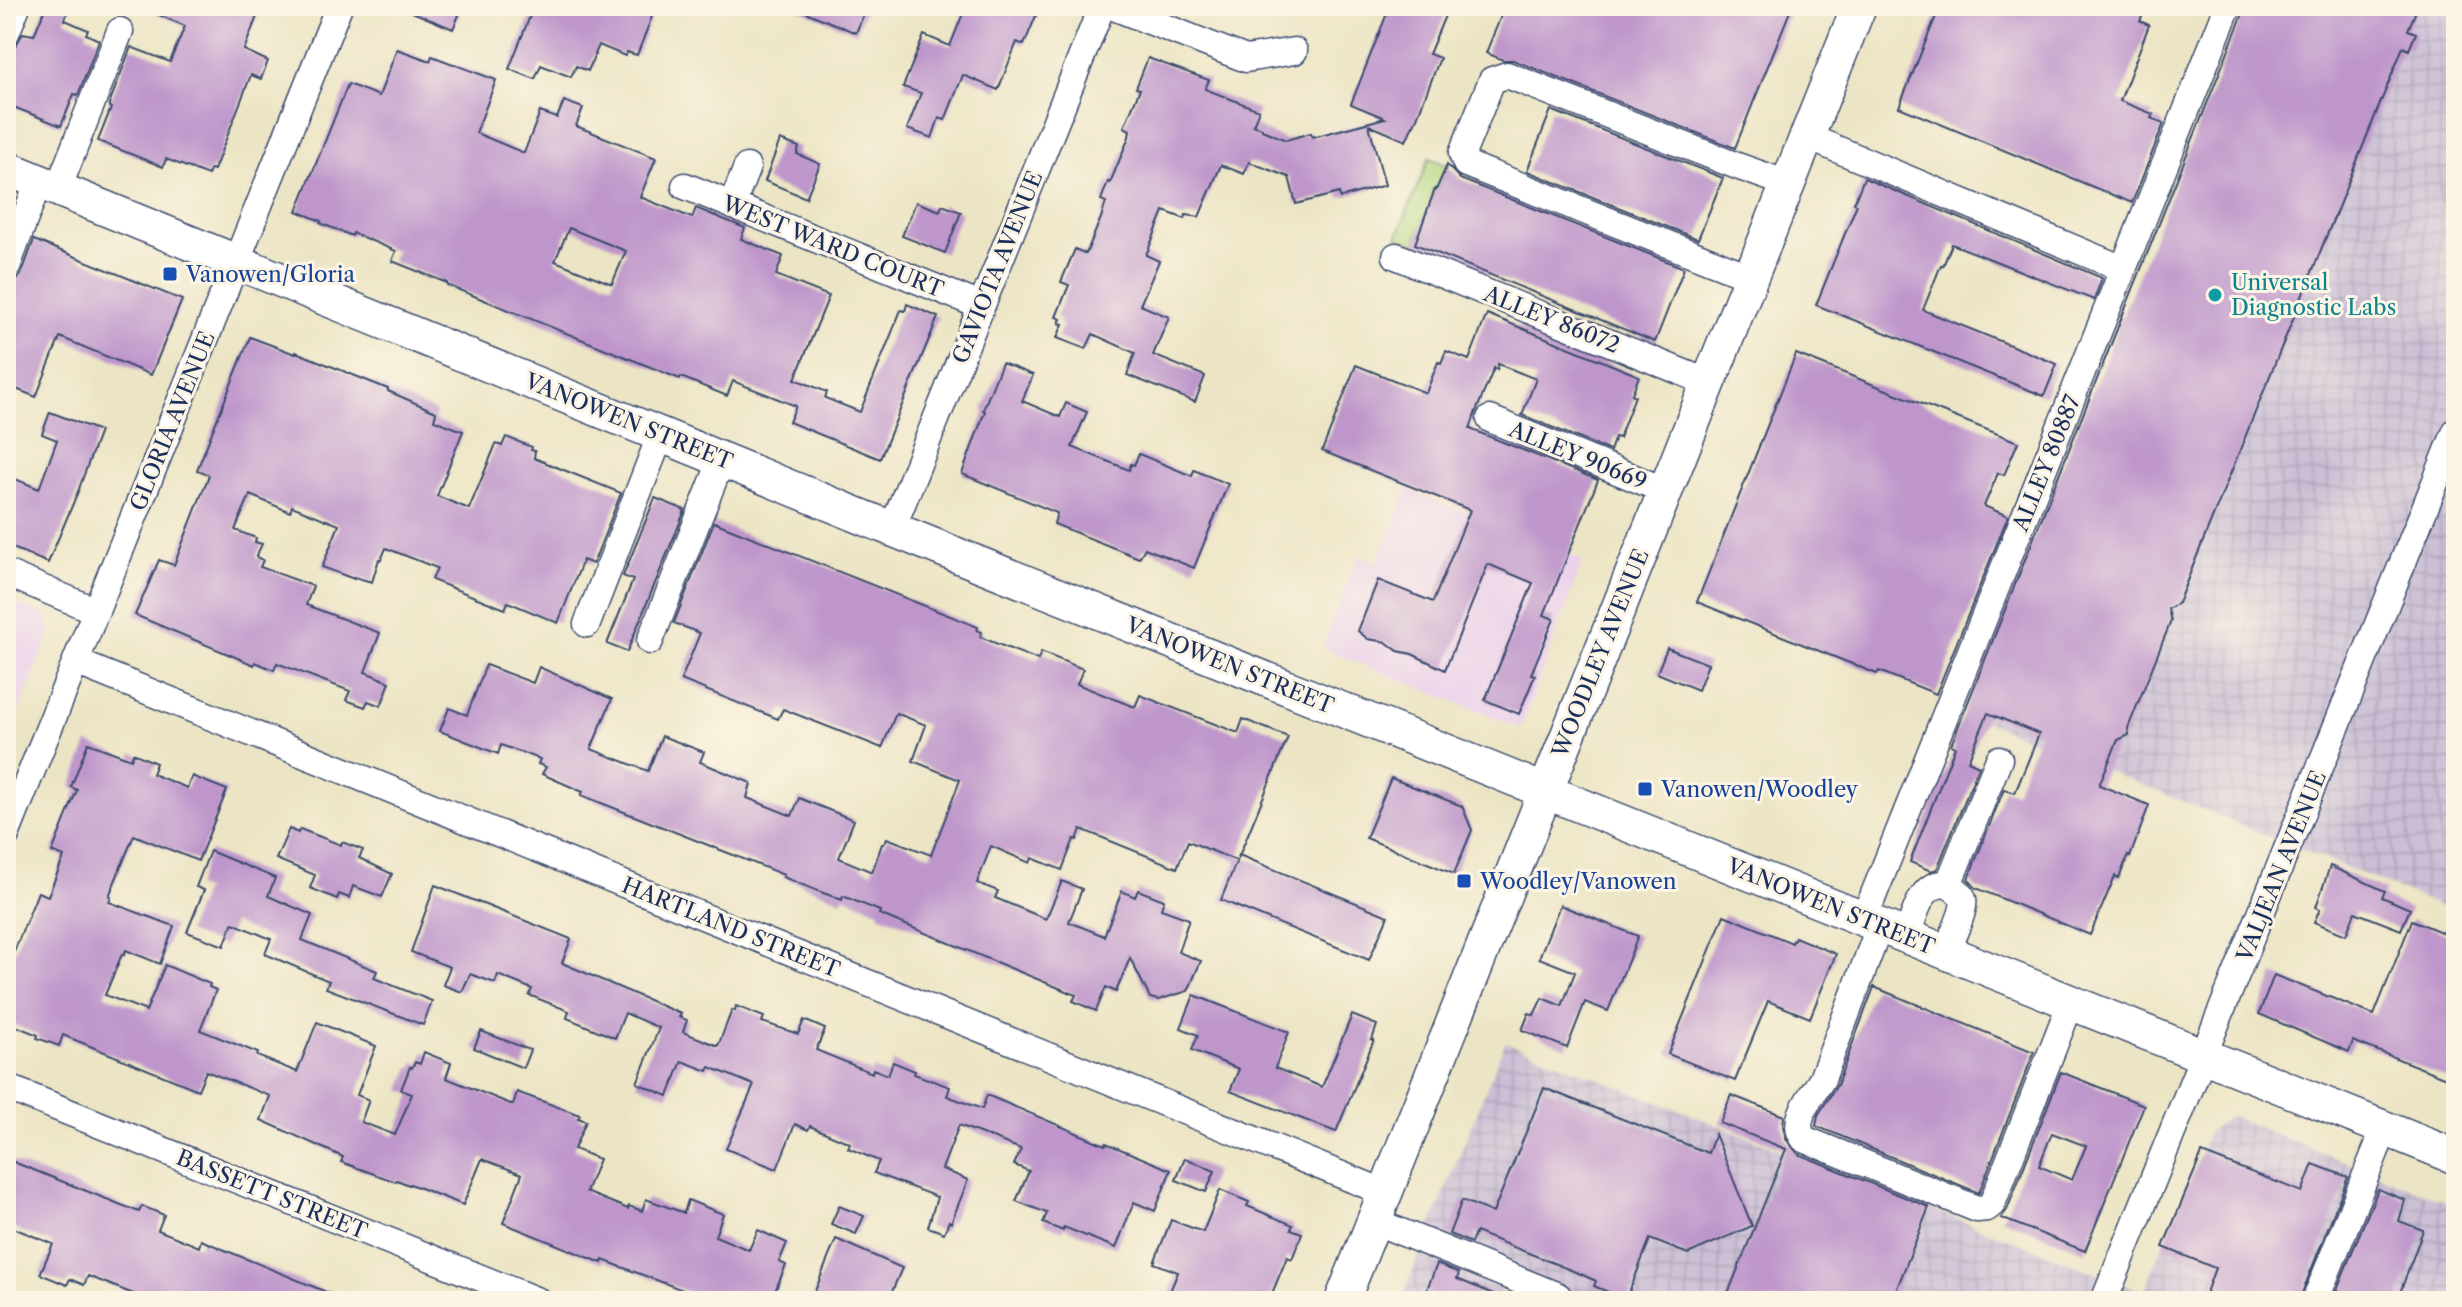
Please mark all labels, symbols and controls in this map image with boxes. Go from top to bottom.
street label: GAVIOTA AVENUE [946,167,1048,367]
street label: WEST WARD COURT [717,189,948,303]
place label: Vanowen/Gloria [185,261,355,288]
marker: Vanowen/Gloria [161,265,179,283]
place label: Universal Diagnostic Labs [2231,269,2396,321]
street label: ALLEY 86072 [1479,280,1624,359]
marker: Universal Diagnostic Labs [2206,286,2224,304]
street label: GLORIA AVENUE [124,328,221,515]
street label: VANOWEN STREET [520,367,737,476]
street label: ALLEY 80887 [2006,391,2086,536]
street label: ALLEY 90669 [1504,415,1651,495]
street label: WOODLEY AVENUE [1546,545,1655,762]
street label: VANOWEN STREET [1121,611,1338,720]
street label: VALJEAN AVENUE [2231,767,2332,966]
place label: Vanowen/Woodley [1660,776,1859,803]
marker: Vanowen/Woodley [1636,780,1654,798]
street label: VANOWEN STREET [1722,852,1939,961]
place label: Woodley/Vanowen [1479,868,1677,895]
street label: HARTLAND STREET [618,871,844,984]
marker: Woodley/Vanowen [1455,872,1473,890]
street label: BASSETT STREET [172,1144,372,1245]

